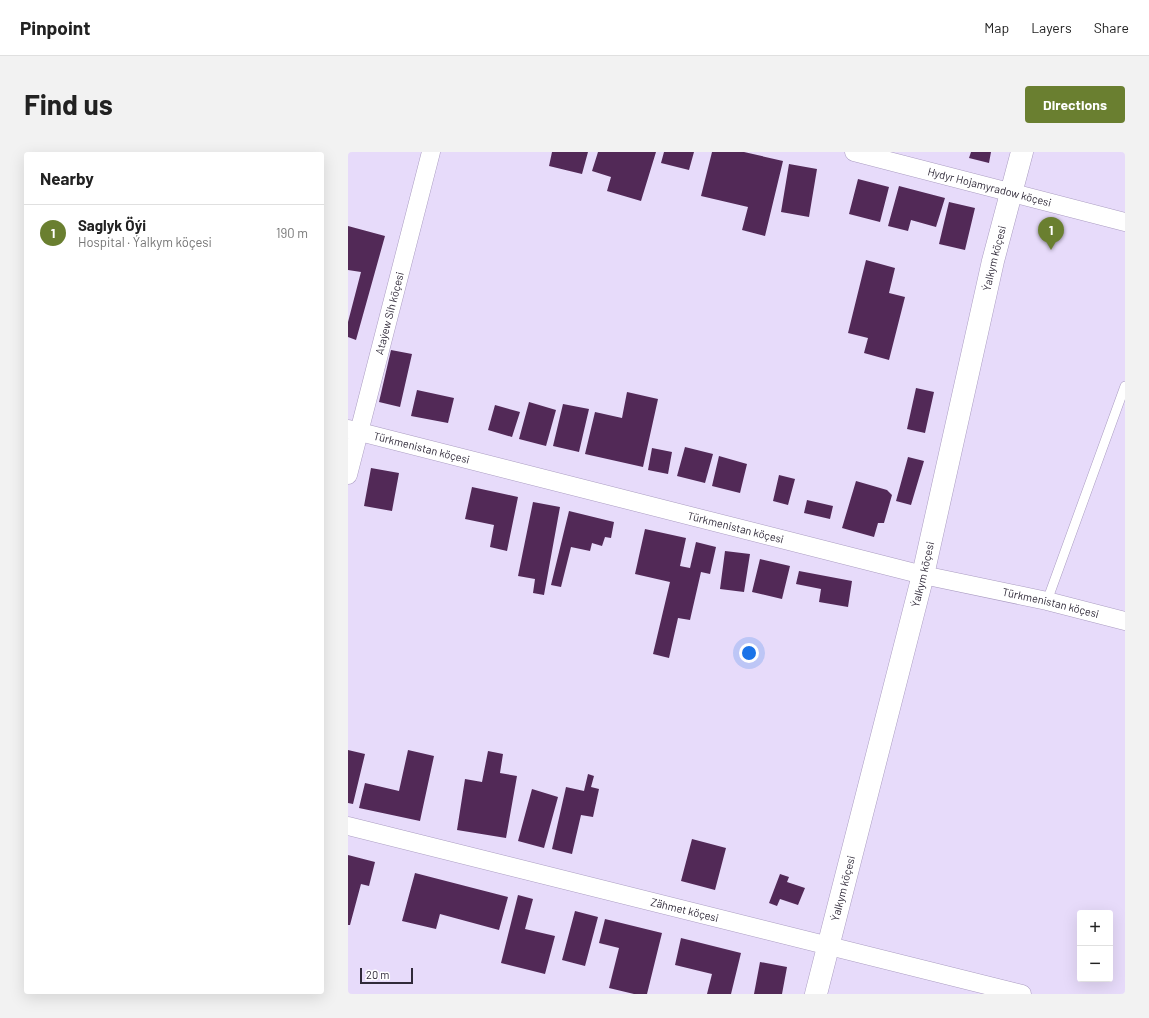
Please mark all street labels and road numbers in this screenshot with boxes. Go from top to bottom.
street label: Hydyr Hojamyradow köçesi [926,164,1053,209]
street label: Ýalkym köçesi [979,224,1008,292]
street label: Ataýew Sih köçesi [372,270,406,356]
street label: Türkmenistan köçesi [372,429,471,466]
street label: Türkmenistan köçesi [686,509,785,545]
street label: Ýalkym köçesi [908,540,936,608]
street label: Türkmenistan köçesi [1001,585,1101,620]
street label: Ýalkym köçesi [828,854,857,922]
street label: Zähmet köçesi [650,895,720,924]

